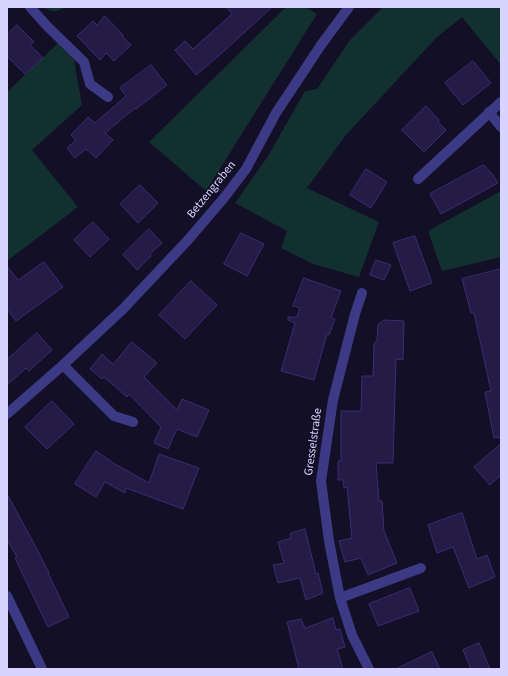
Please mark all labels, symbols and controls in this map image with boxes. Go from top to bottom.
street label: Betzengraben [185,158,239,222]
street label: Gresselstraße [302,407,326,477]

